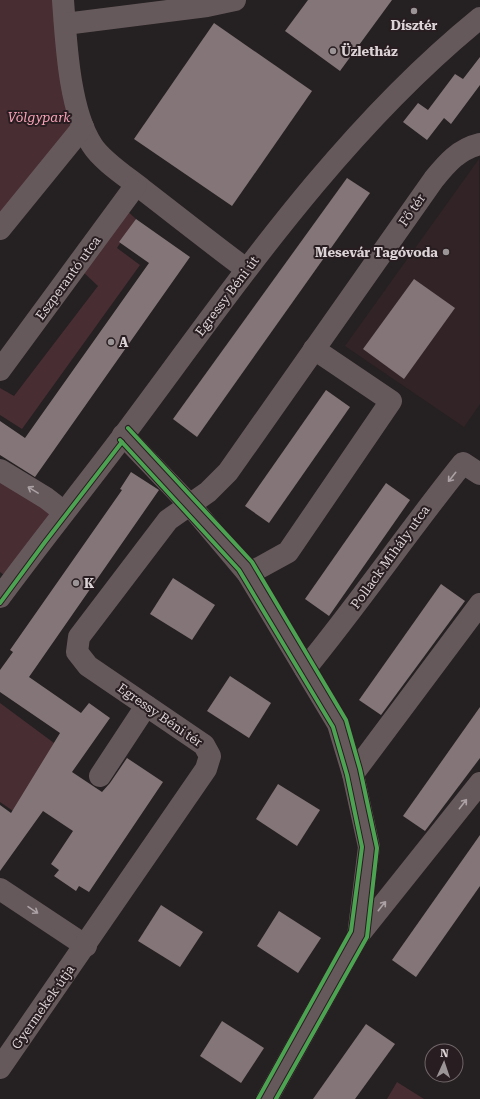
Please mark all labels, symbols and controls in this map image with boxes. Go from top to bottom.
marker: Dísztér [409,6,419,16]
place label: Dísztér [391,18,438,33]
place label: Üzletház [341,43,398,59]
marker: Üzletház [328,46,338,56]
park label: Völgypark [8,110,71,125]
street label: Fő tér [396,191,429,229]
street label: Eszperantó utca [33,233,103,323]
place label: Mesevár Tagóvoda [315,245,438,260]
marker: Mesevár Tagóvoda [441,247,451,257]
street label: Egressy Béni út [192,253,262,339]
place label: A [119,335,129,350]
marker: A [106,337,116,347]
one-way arrow [447,471,456,482]
one-way arrow [27,485,39,493]
street label: Pollack Mihály utca [348,502,432,612]
place label: K [84,576,95,591]
marker: K [71,578,81,588]
street label: Egressy Béni tér [115,680,206,750]
one-way arrow [459,798,468,809]
one-way arrow [378,900,387,911]
one-way arrow [27,906,38,914]
street label: Gyermekek útja [8,962,78,1052]
north arrow [424,1043,464,1083]
text: N [440,1047,450,1060]

